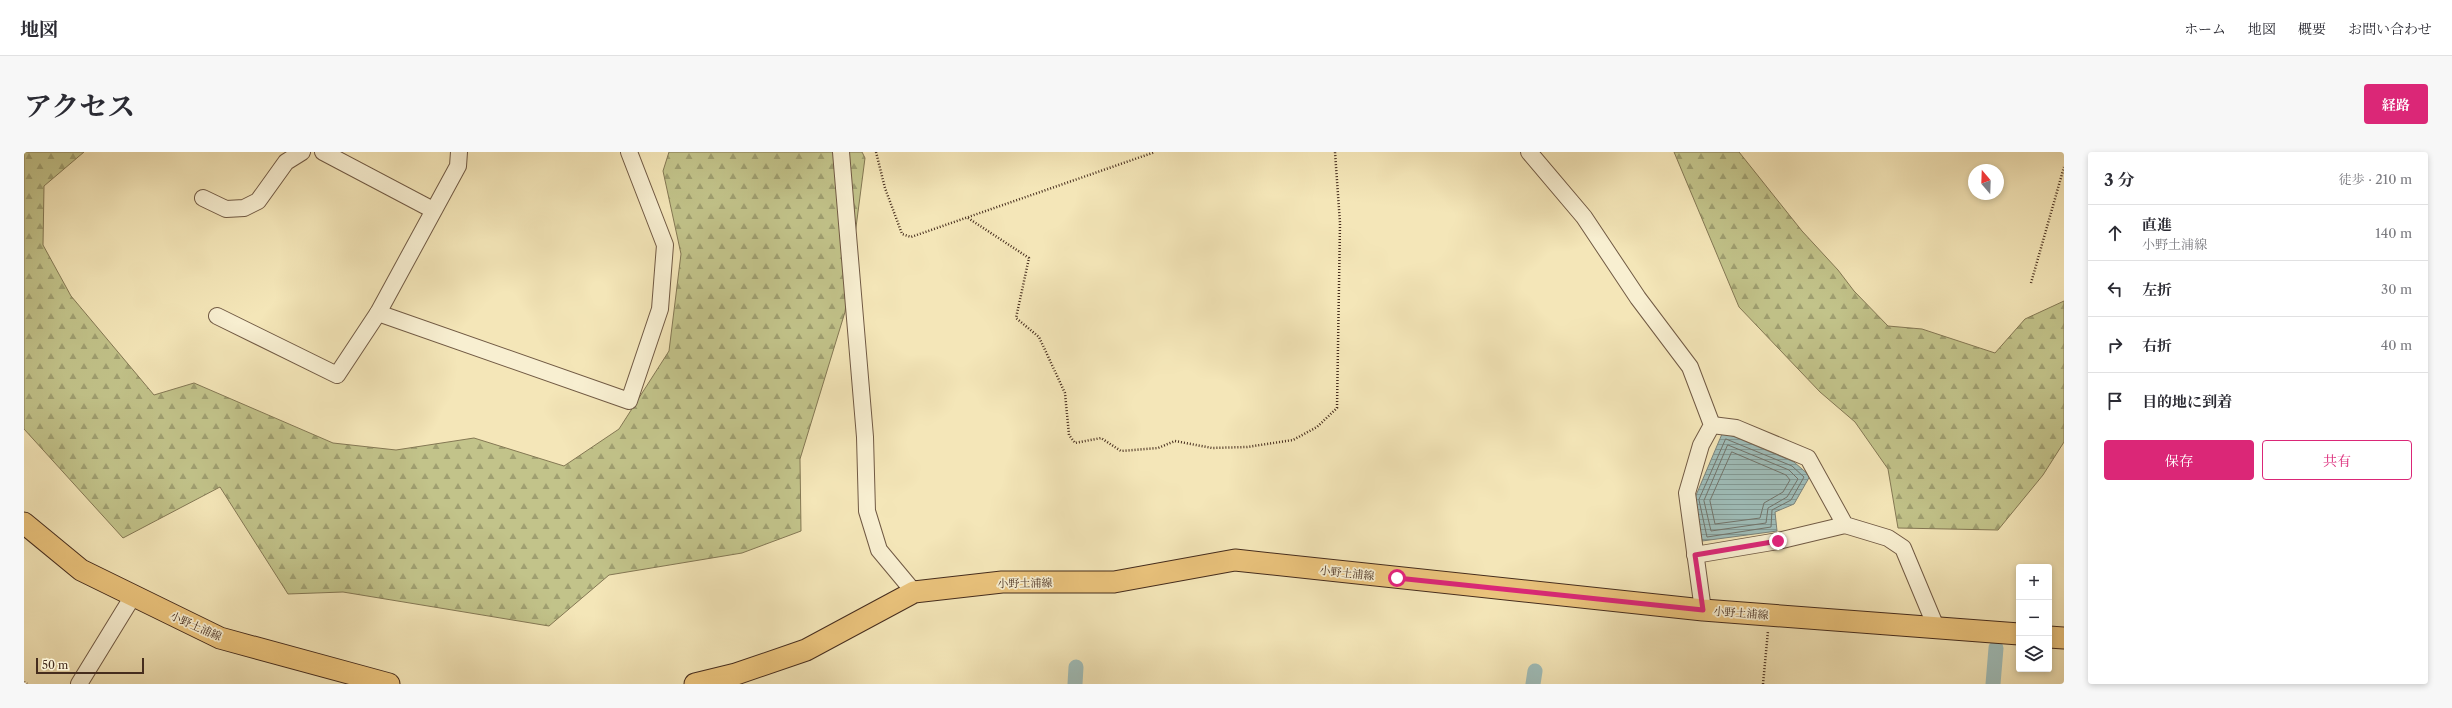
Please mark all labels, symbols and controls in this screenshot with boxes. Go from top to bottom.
text: 地図 [20,18,58,41]
text: ホーム [2184,20,2226,38]
text: 地図 [2248,20,2276,38]
text: 概要 [2298,20,2326,38]
text: お問い合わせ [2348,20,2432,38]
button: 経路 [2364,84,2428,124]
text: アクセス [24,89,135,123]
north arrow [1968,164,2004,200]
text: 3 分 [2104,170,2135,190]
text: 徒歩 · 210 m [2339,171,2412,187]
text: 直進 [2142,215,2172,234]
icon: ahead [2104,222,2126,244]
text: 140 m [2375,225,2412,241]
text: 小野土浦線 [2142,236,2207,252]
icon: left [2104,278,2126,300]
text: 左折 [2142,280,2172,299]
text: 30 m [2381,281,2412,297]
icon: right [2104,334,2126,356]
text: 右折 [2142,336,2172,355]
text: 40 m [2381,337,2412,353]
icon: arrive [2104,390,2126,412]
text: 目的地に到着 [2142,392,2232,411]
button: 保存 [2104,440,2254,480]
button: 共有 [2262,440,2412,480]
route end [1769,532,1787,550]
street label: 小野土浦線 [1319,563,1375,583]
map controls [2016,564,2052,672]
button: + [2016,564,2052,600]
route start [1388,569,1406,587]
street label: 小野土浦線 [997,576,1053,590]
button: − [2016,600,2052,636]
street label: 小野土浦線 [1713,604,1769,622]
street label: 小野土浦線 [168,608,224,644]
button: layers [2016,636,2052,672]
scale bar [36,656,144,675]
text: 50 m [42,658,68,672]

